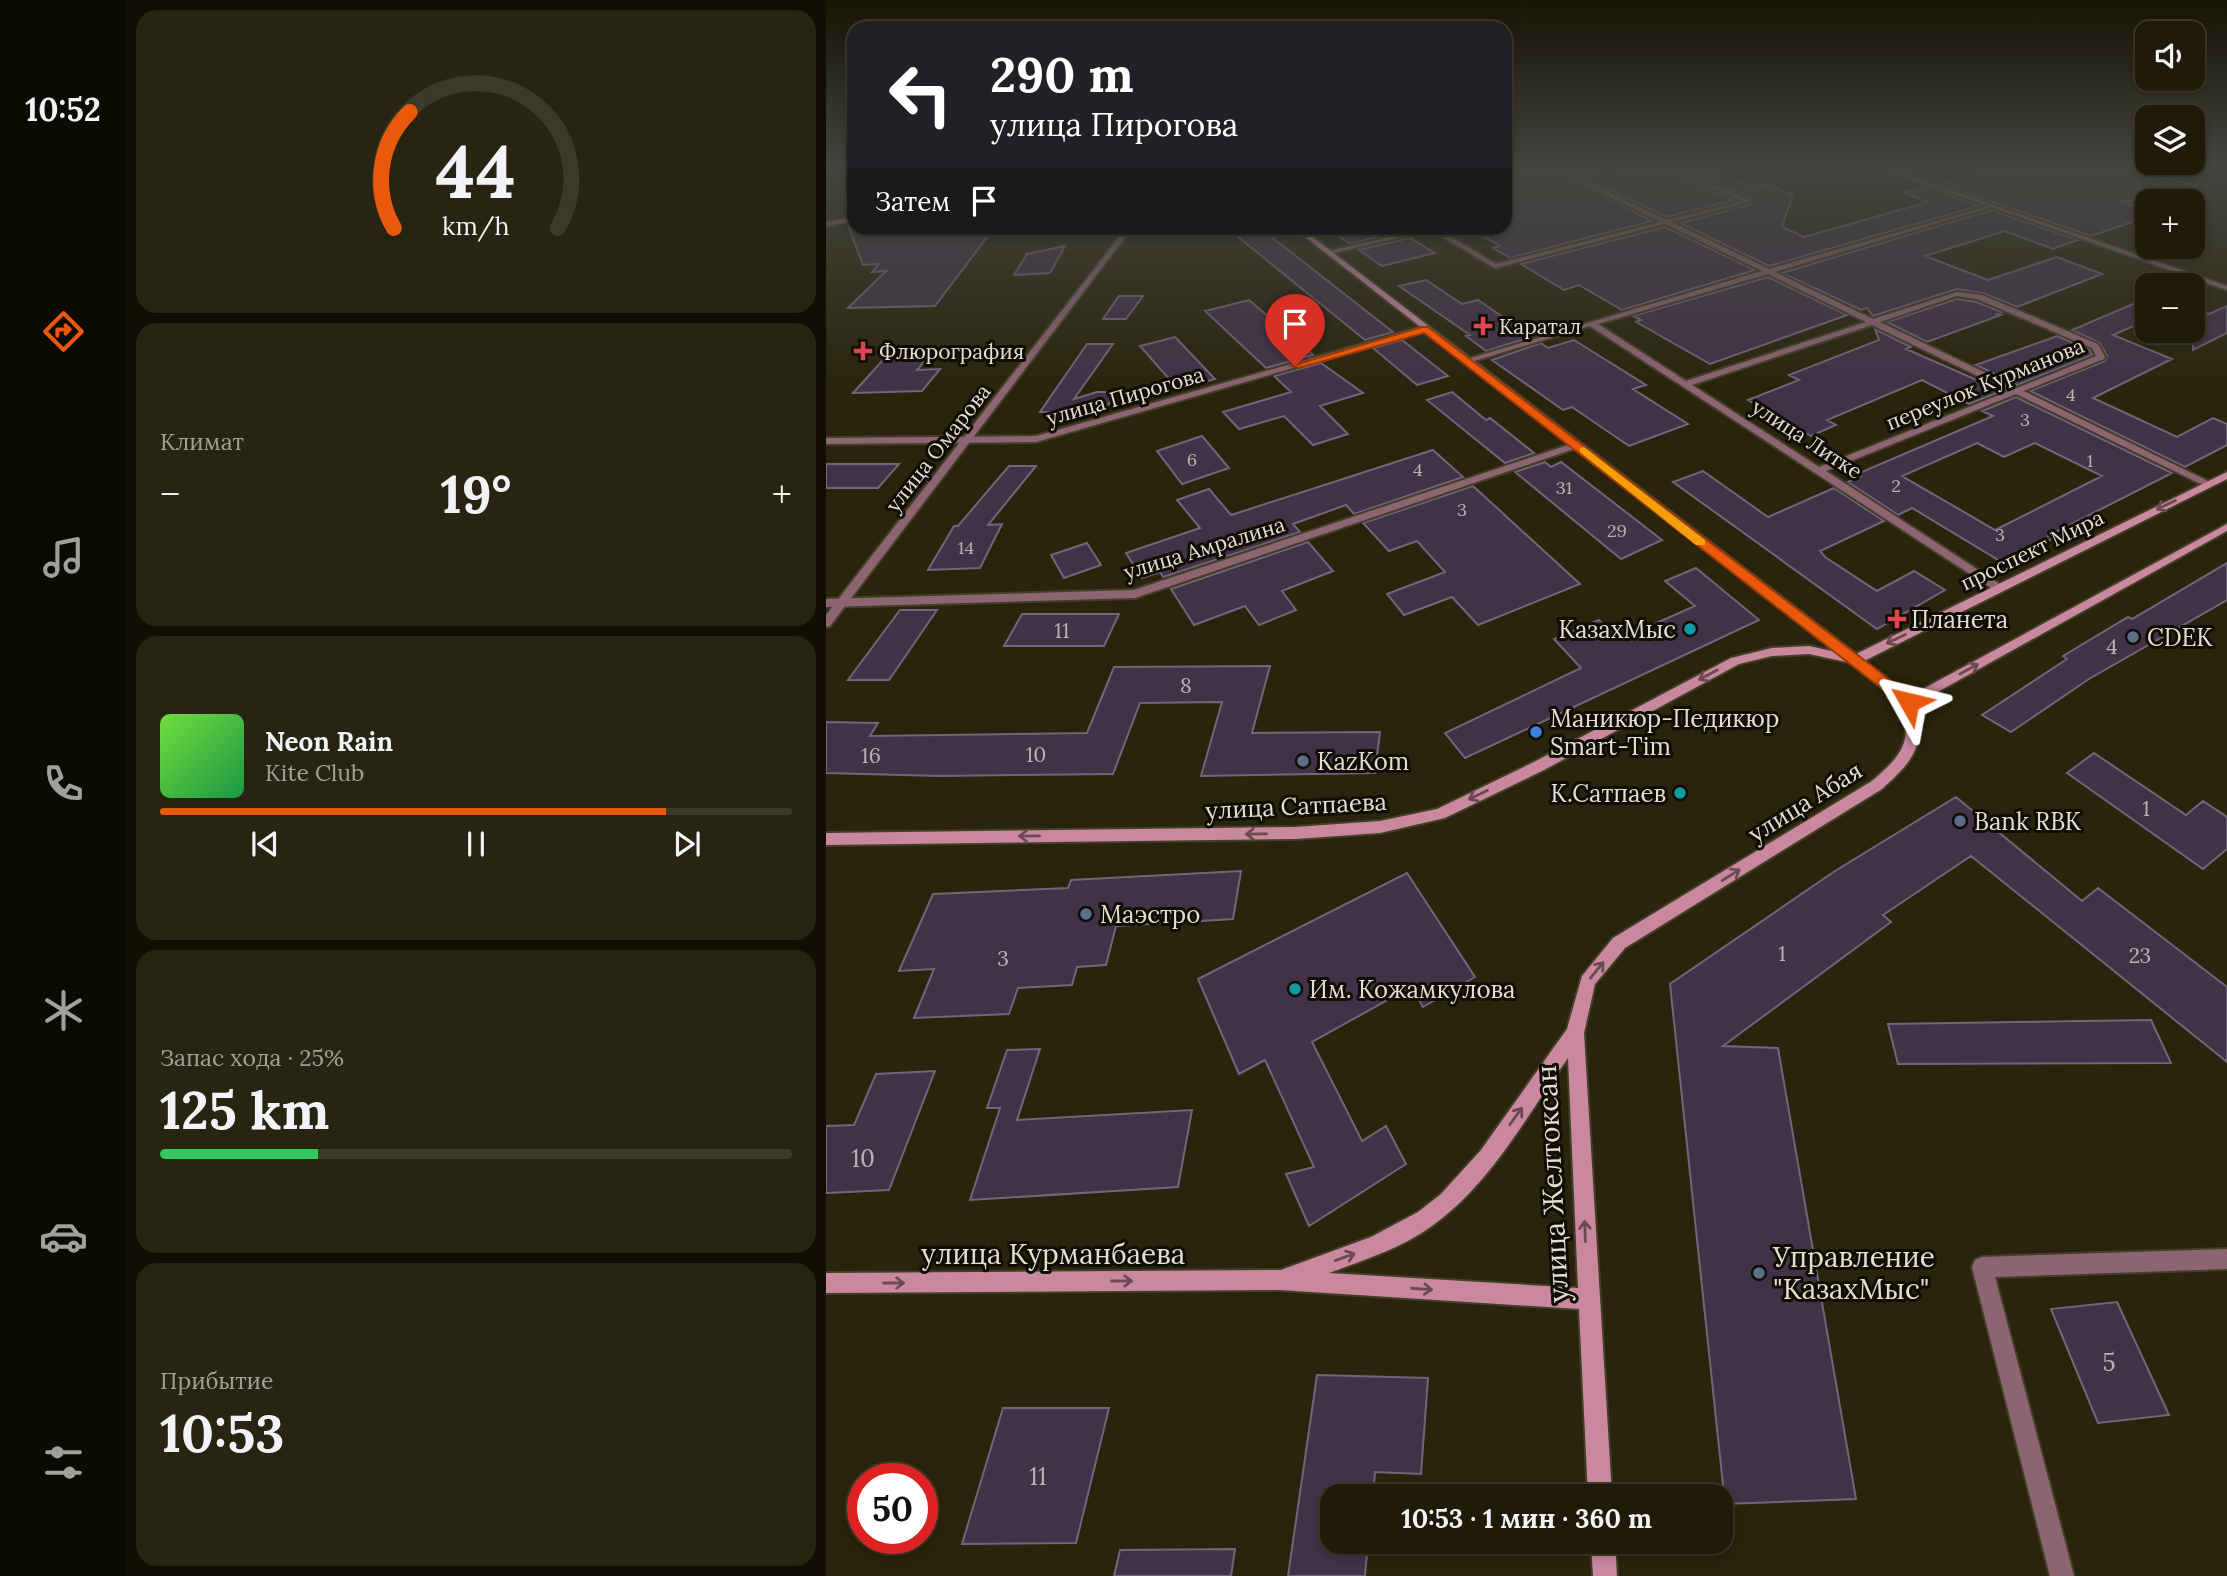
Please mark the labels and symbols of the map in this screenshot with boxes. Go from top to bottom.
pin [1265,294,1325,366]
place label: Каратал [1499,313,1581,340]
marker: Каратал [1473,316,1493,336]
street label: переулок Курманова [1882,332,2088,436]
place label: Флюрография [879,338,1024,365]
marker: Флюрография [853,341,873,361]
street label: улица Пирогова [1043,361,1207,431]
street label: улица Омарова [879,378,997,518]
house number: 4 [2066,383,2076,406]
street label: улица Литке [1747,393,1867,485]
house number: 3 [2020,408,2030,431]
house number: 6 [1187,448,1197,471]
house number: 1 [2087,449,2093,472]
house number: 4 [1413,458,1423,481]
house number: 2 [1891,474,1901,497]
house number: 31 [1556,476,1572,499]
house number: 3 [1457,498,1467,521]
one-way arrow [2156,499,2177,513]
street label: проспект Мира [1956,504,2108,596]
street label: улица Амралина [1120,511,1288,585]
house number: 29 [1607,519,1627,542]
house number: 3 [1995,523,2005,546]
house number: 14 [958,536,974,559]
place label: Планета [1911,604,2008,635]
marker: Планета [1889,611,1905,627]
place label: КазахМыс [1558,614,1676,645]
house number: 11 [1054,617,1070,644]
marker: КазахМыс [1682,621,1698,637]
place label: CDEK [2147,622,2213,653]
marker: CDEK [2125,629,2141,645]
one-way arrow [1886,633,1907,647]
house number: 4 [2106,633,2118,660]
one-way arrow [1958,662,1979,675]
position arrow [1872,665,1946,739]
one-way arrow [1699,668,1719,682]
house number: 8 [1180,672,1192,699]
place label: Маникюр-Педикюр Smart-Tim [1550,703,1779,762]
marker: Маникюр-Педикюр Smart-Tim [1528,724,1544,740]
house number: 10 [1026,741,1046,768]
house number: 16 [861,742,881,769]
place label: KazKom [1317,746,1409,777]
marker: KazKom [1295,753,1311,769]
street label: улица Абая [1742,755,1868,849]
place label: К.Сатпаев [1551,778,1666,809]
marker: К.Сатпаев [1672,785,1688,801]
street label: улица Сатпаева [1205,786,1387,826]
one-way arrow [1468,789,1489,803]
house number: 1 [2142,795,2150,822]
place label: Bank RBK [1974,806,2082,837]
marker: Bank RBK [1952,813,1968,829]
one-way arrow [1245,827,1268,840]
one-way arrow [1017,829,1040,843]
one-way arrow [1720,868,1740,882]
place label: Маэстро [1100,899,1200,930]
marker: Маэстро [1078,906,1094,922]
house number: 1 [1778,940,1786,967]
house number: 23 [2129,942,2151,969]
house number: 3 [997,945,1009,972]
one-way arrow [1589,961,1605,979]
place label: Им. Кожамкулова [1309,974,1515,1005]
marker: Им. Кожамкулова [1287,981,1303,997]
street label: улица Желтоксан [1528,1064,1576,1304]
one-way arrow [1508,1106,1523,1125]
house number: 10 [851,1143,875,1174]
one-way arrow [1578,1220,1591,1243]
street label: улица Курманбаева [921,1236,1185,1272]
place label: Управление "КазахМыс" [1772,1239,1935,1307]
one-way arrow [1333,1250,1355,1262]
marker: Управление "КазахМыс" [1751,1265,1767,1281]
one-way arrow [1110,1274,1133,1288]
one-way arrow [882,1276,905,1290]
one-way arrow [1410,1282,1433,1295]
house number: 5 [2102,1347,2116,1378]
house number: 11 [1029,1461,1047,1492]
speed limit sign: 50 [847,1463,938,1554]

